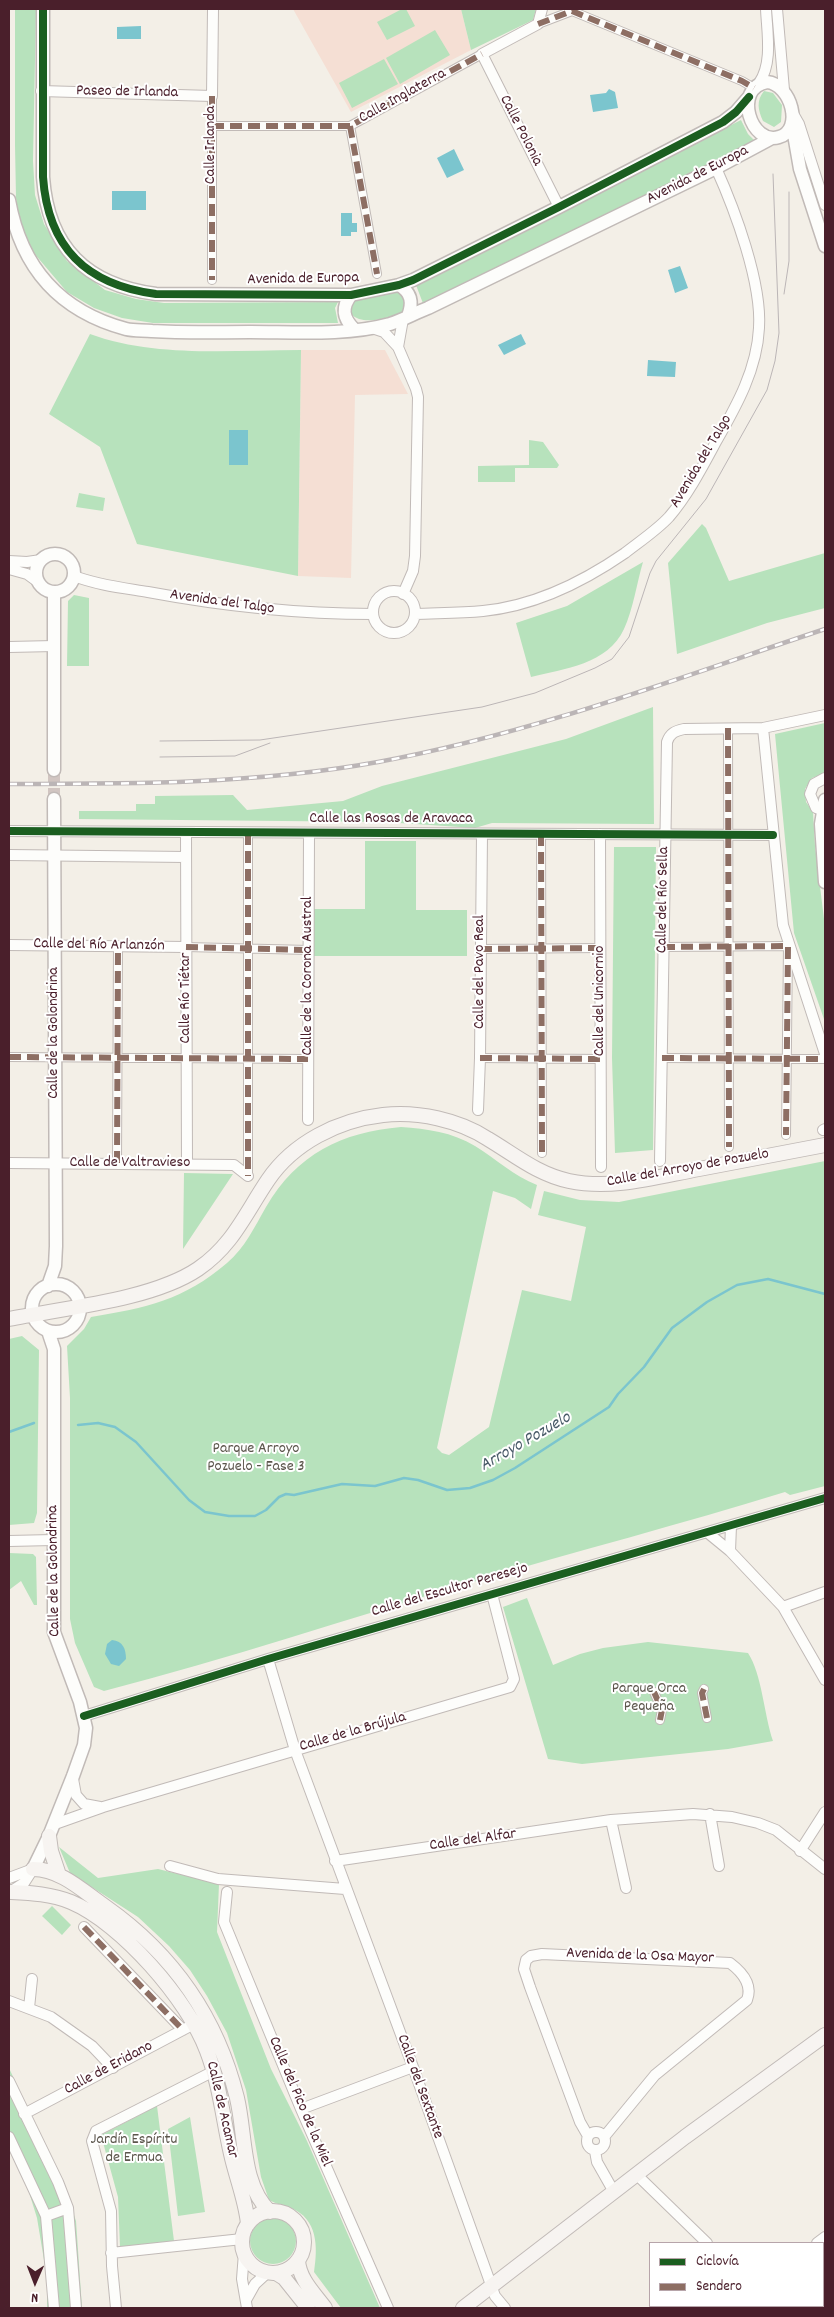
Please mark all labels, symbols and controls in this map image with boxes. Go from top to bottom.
street label: Calle Inglaterra [356,65,450,129]
street label: Paseo de Irlanda [76,83,178,103]
street label: Calle Polonia [494,92,546,170]
street label: Calle Irlanda [202,106,222,184]
street label: Avenida de Europa [644,142,752,210]
street label: Avenida de Europa [247,269,359,291]
street label: Avenida del Talgo [667,412,737,512]
street label: Avenida del Talgo [169,586,275,620]
street label: Calle las Rosas de Aravaca [309,810,473,830]
street label: Calle del Río Sella [653,847,675,953]
street label: Calle de la Corona Austral [299,896,319,1056]
street label: Calle del Pavo Real [471,915,491,1029]
street label: Calle del Río Arlanzón [33,935,165,957]
street label: Calle del Unicornio [591,946,611,1056]
street label: Calle Río Tiétar [177,953,197,1043]
street label: Calle de la Golondrina [45,967,65,1099]
street label: Calle del Arroyo de Pozuelo [605,1145,771,1193]
street label: Calle de Valtravieso [70,1154,190,1174]
water label: Arroyo Pozuelo [477,1408,575,1478]
park label: Parque Arroyo Pozuelo - Fase 3 [207,1440,305,1478]
street label: Calle de la Golondrina [44,1505,66,1637]
street label: Calle del Escultor Peresejo [370,1559,530,1623]
park label: Parque Orca Pequeña [612,1680,686,1718]
street label: Calle de la Brújula [298,1709,408,1757]
street label: Calle del Alfar [428,1825,518,1857]
street label: Avenida de la Osa Mayor [566,1945,714,1969]
street label: Calle del Sextante [391,2032,447,2142]
street label: Calle del Pico de la Miel [263,2034,335,2170]
street label: Calle de Eridano [61,2038,157,2100]
street label: Calle de Acamar [201,2060,241,2160]
park label: Jardín Espíritu de Ermua [91,2131,177,2169]
legend [649,2242,824,2307]
text: Ciclovía [696,2251,738,2273]
north arrow [10,2257,60,2307]
text: Sendero [696,2276,742,2298]
text: N [31,2287,38,2307]

